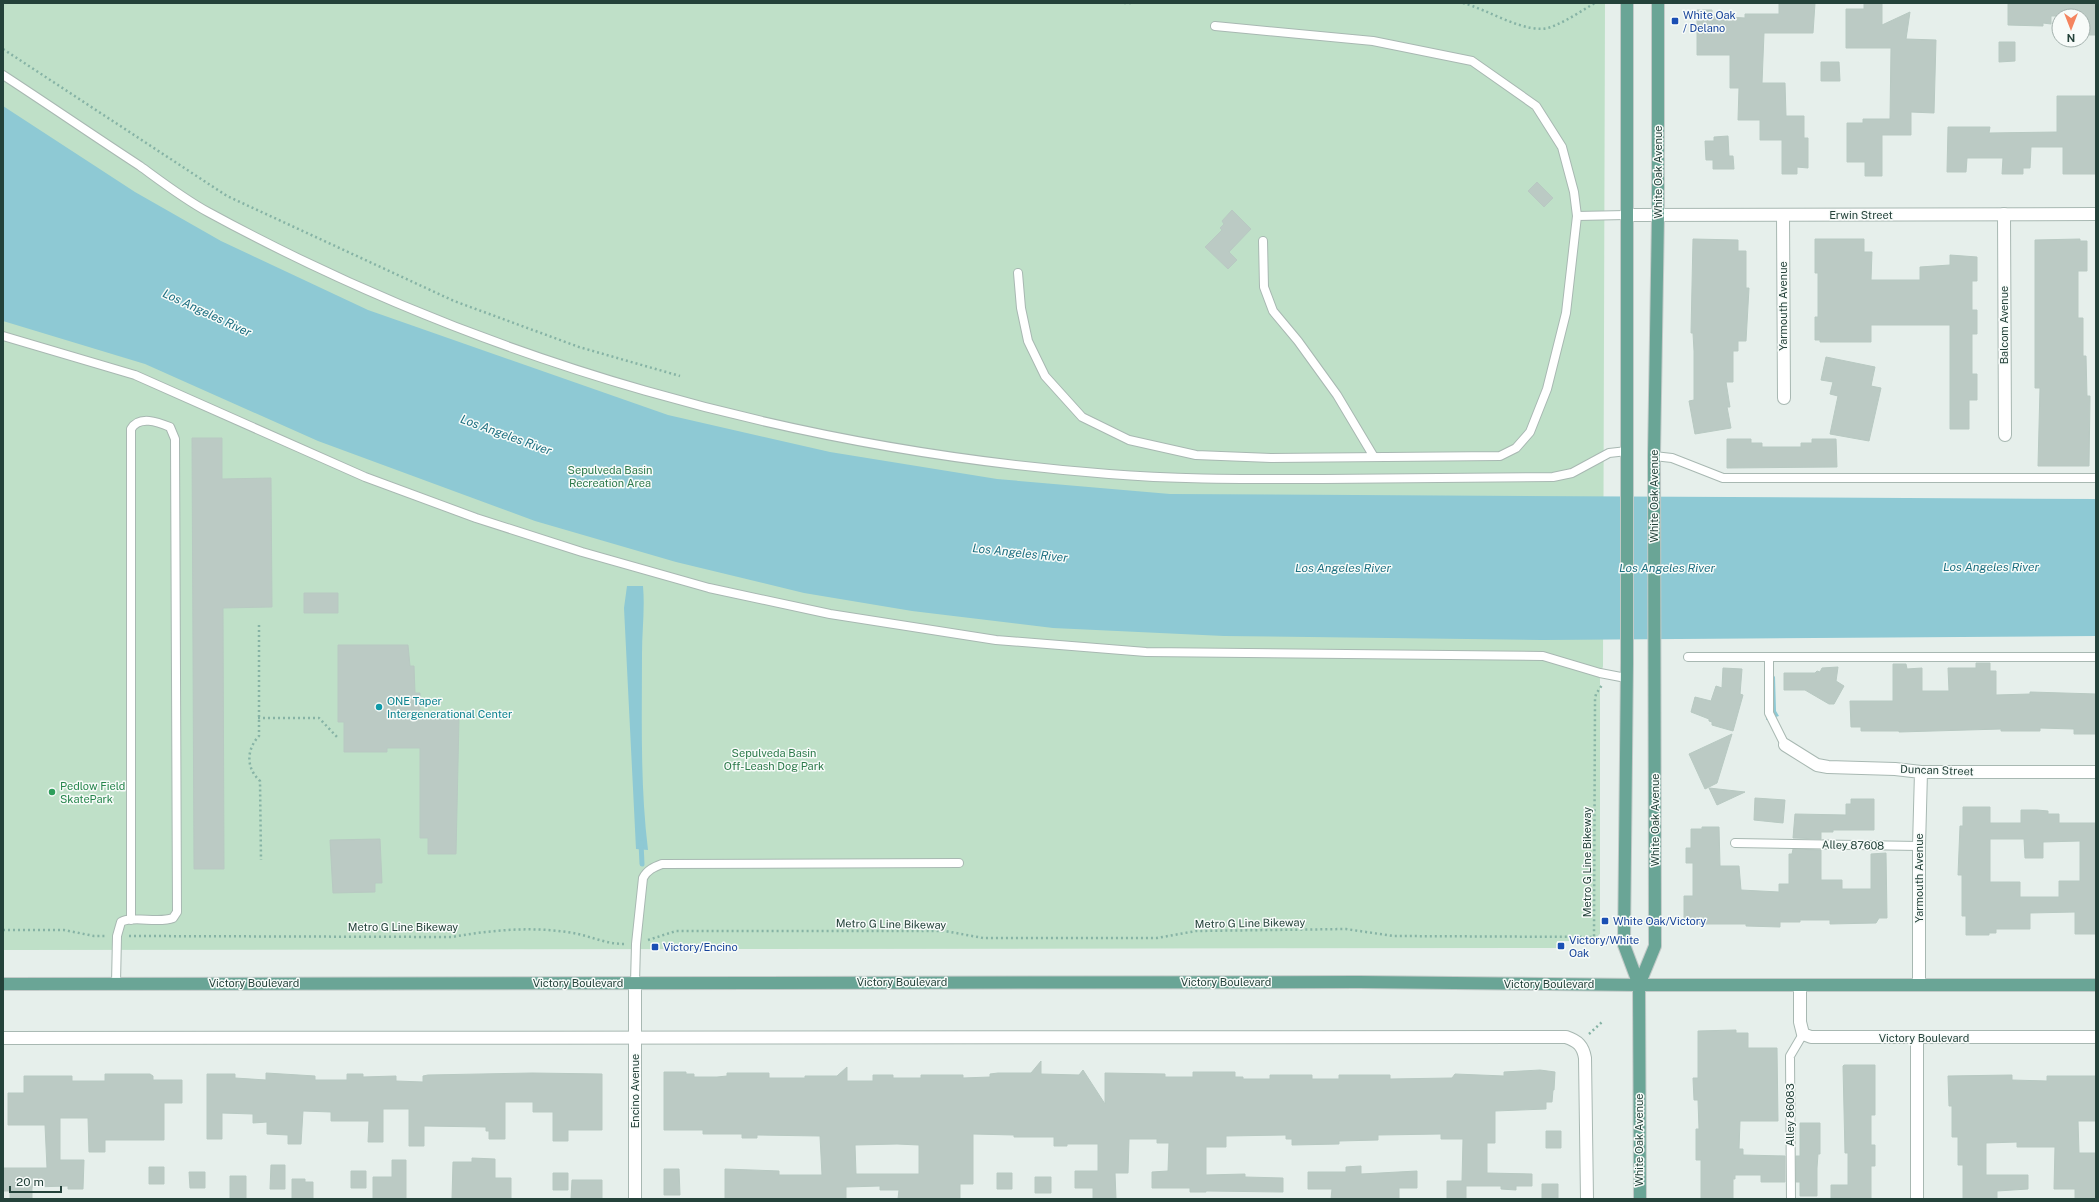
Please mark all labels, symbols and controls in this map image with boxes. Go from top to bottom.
north arrow [2051,8,2091,48]
place label: White Oak / Delano [1683,9,1736,34]
marker: White Oak / Delano [1670,16,1680,26]
text: N [2067,32,2075,44]
street label: White Oak Avenue [1652,125,1664,219]
street label: Erwin Street [1829,209,1893,221]
street label: Yarmouth Avenue [1777,261,1789,351]
water label: Los Angeles River [161,286,254,340]
street label: Balcom Avenue [1998,286,2010,364]
water label: Los Angeles River [459,412,554,458]
street label: White Oak Avenue [1648,449,1660,543]
park label: Sepulveda Basin Recreation Area [568,464,652,489]
water label: Los Angeles River [972,541,1069,565]
water label: Los Angeles River [1943,560,2039,574]
water label: Los Angeles River [1295,561,1391,575]
water label: Los Angeles River [1619,561,1715,575]
place label: ONE Taper Intergenerational Center [387,695,512,720]
marker: ONE Taper Intergenerational Center [374,702,384,712]
park label: Sepulveda Basin Off-Leash Dog Park [724,747,824,772]
street label: Duncan Street [1900,763,1974,777]
street label: White Oak Avenue [1649,773,1661,867]
place label: Pedlow Field SkatePark [60,780,125,805]
marker: Pedlow Field SkatePark [47,787,57,797]
street label: Metro G Line Bikeway [1581,807,1593,917]
street label: Yarmouth Avenue [1913,833,1925,923]
street label: Alley 87608 [1822,838,1884,852]
place label: White Oak/Victory [1613,915,1706,927]
street label: Metro G Line Bikeway [1195,916,1305,930]
marker: White Oak/Victory [1600,916,1610,926]
street label: Metro G Line Bikeway [836,917,946,931]
street label: Metro G Line Bikeway [348,921,458,933]
place label: Victory/White Oak [1569,934,1639,959]
place label: Victory/Encino [663,941,738,953]
marker: Victory/White Oak [1556,941,1566,951]
marker: Victory/Encino [650,942,660,952]
street label: Victory Boulevard [857,976,947,988]
street label: Victory Boulevard [1181,976,1271,988]
street label: Victory Boulevard [209,977,299,989]
street label: Victory Boulevard [533,977,623,989]
street label: Victory Boulevard [1504,978,1594,990]
street label: Victory Boulevard [1879,1032,1969,1044]
street label: Encino Avenue [629,1054,641,1128]
street label: Alley 86083 [1784,1083,1796,1147]
street label: White Oak Avenue [1633,1093,1645,1187]
scale bar [10,1168,61,1194]
text: 20 m [16,1175,44,1189]

